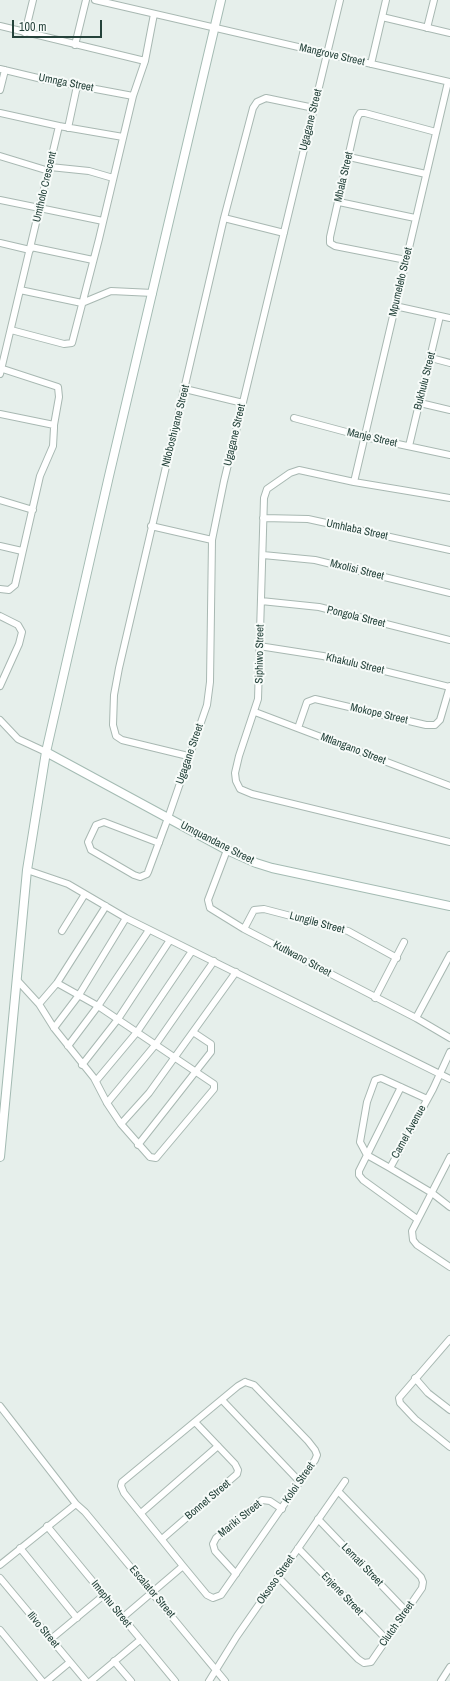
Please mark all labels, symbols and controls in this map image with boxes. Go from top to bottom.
scale bar [14,12,104,38]
text: 100 m [19,19,46,35]
street label: Mangrove Street [298,41,366,69]
street label: Umnga Street [37,71,95,95]
street label: Ugagane Street [297,88,325,152]
street label: Umtholo Crescent [30,150,60,224]
street label: Mbala Street [332,151,356,203]
street label: Mpumelelo Street [387,246,415,318]
street label: Bukhulu Street [411,351,439,411]
street label: Ntloboshiyane Street [159,384,193,468]
street label: Ugagane Street [221,403,249,467]
street label: Manje Street [346,426,398,450]
street label: Umhlaba Street [325,517,389,543]
street label: Mxolisi Street [329,557,385,583]
street label: Pongola Street [325,603,387,631]
street label: Siphiwo Street [253,624,267,684]
street label: Khakulu Street [325,651,385,677]
street label: Mokope Street [349,701,409,727]
street label: Ugagane Street [173,722,207,786]
street label: Mtlangano Street [319,731,387,767]
street label: Umquandane Street [178,819,256,867]
street label: Lungile Street [288,909,346,937]
street label: Kutlwano Street [271,938,333,980]
street label: Camel Avenue [389,1103,429,1161]
street label: Koloi Street [280,1460,318,1506]
street label: Bonnet Street [183,1477,233,1523]
street label: Mariki Street [216,1498,264,1540]
street label: Lemati Street [338,1541,386,1589]
street label: Oksoso Street [254,1553,298,1607]
street label: Escalator Street [126,1563,178,1621]
street label: Enjene Street [318,1570,366,1618]
street label: Imephu Street [88,1578,134,1630]
street label: Clutch Street [377,1599,417,1649]
street label: Ilivo Street [24,1609,62,1651]

